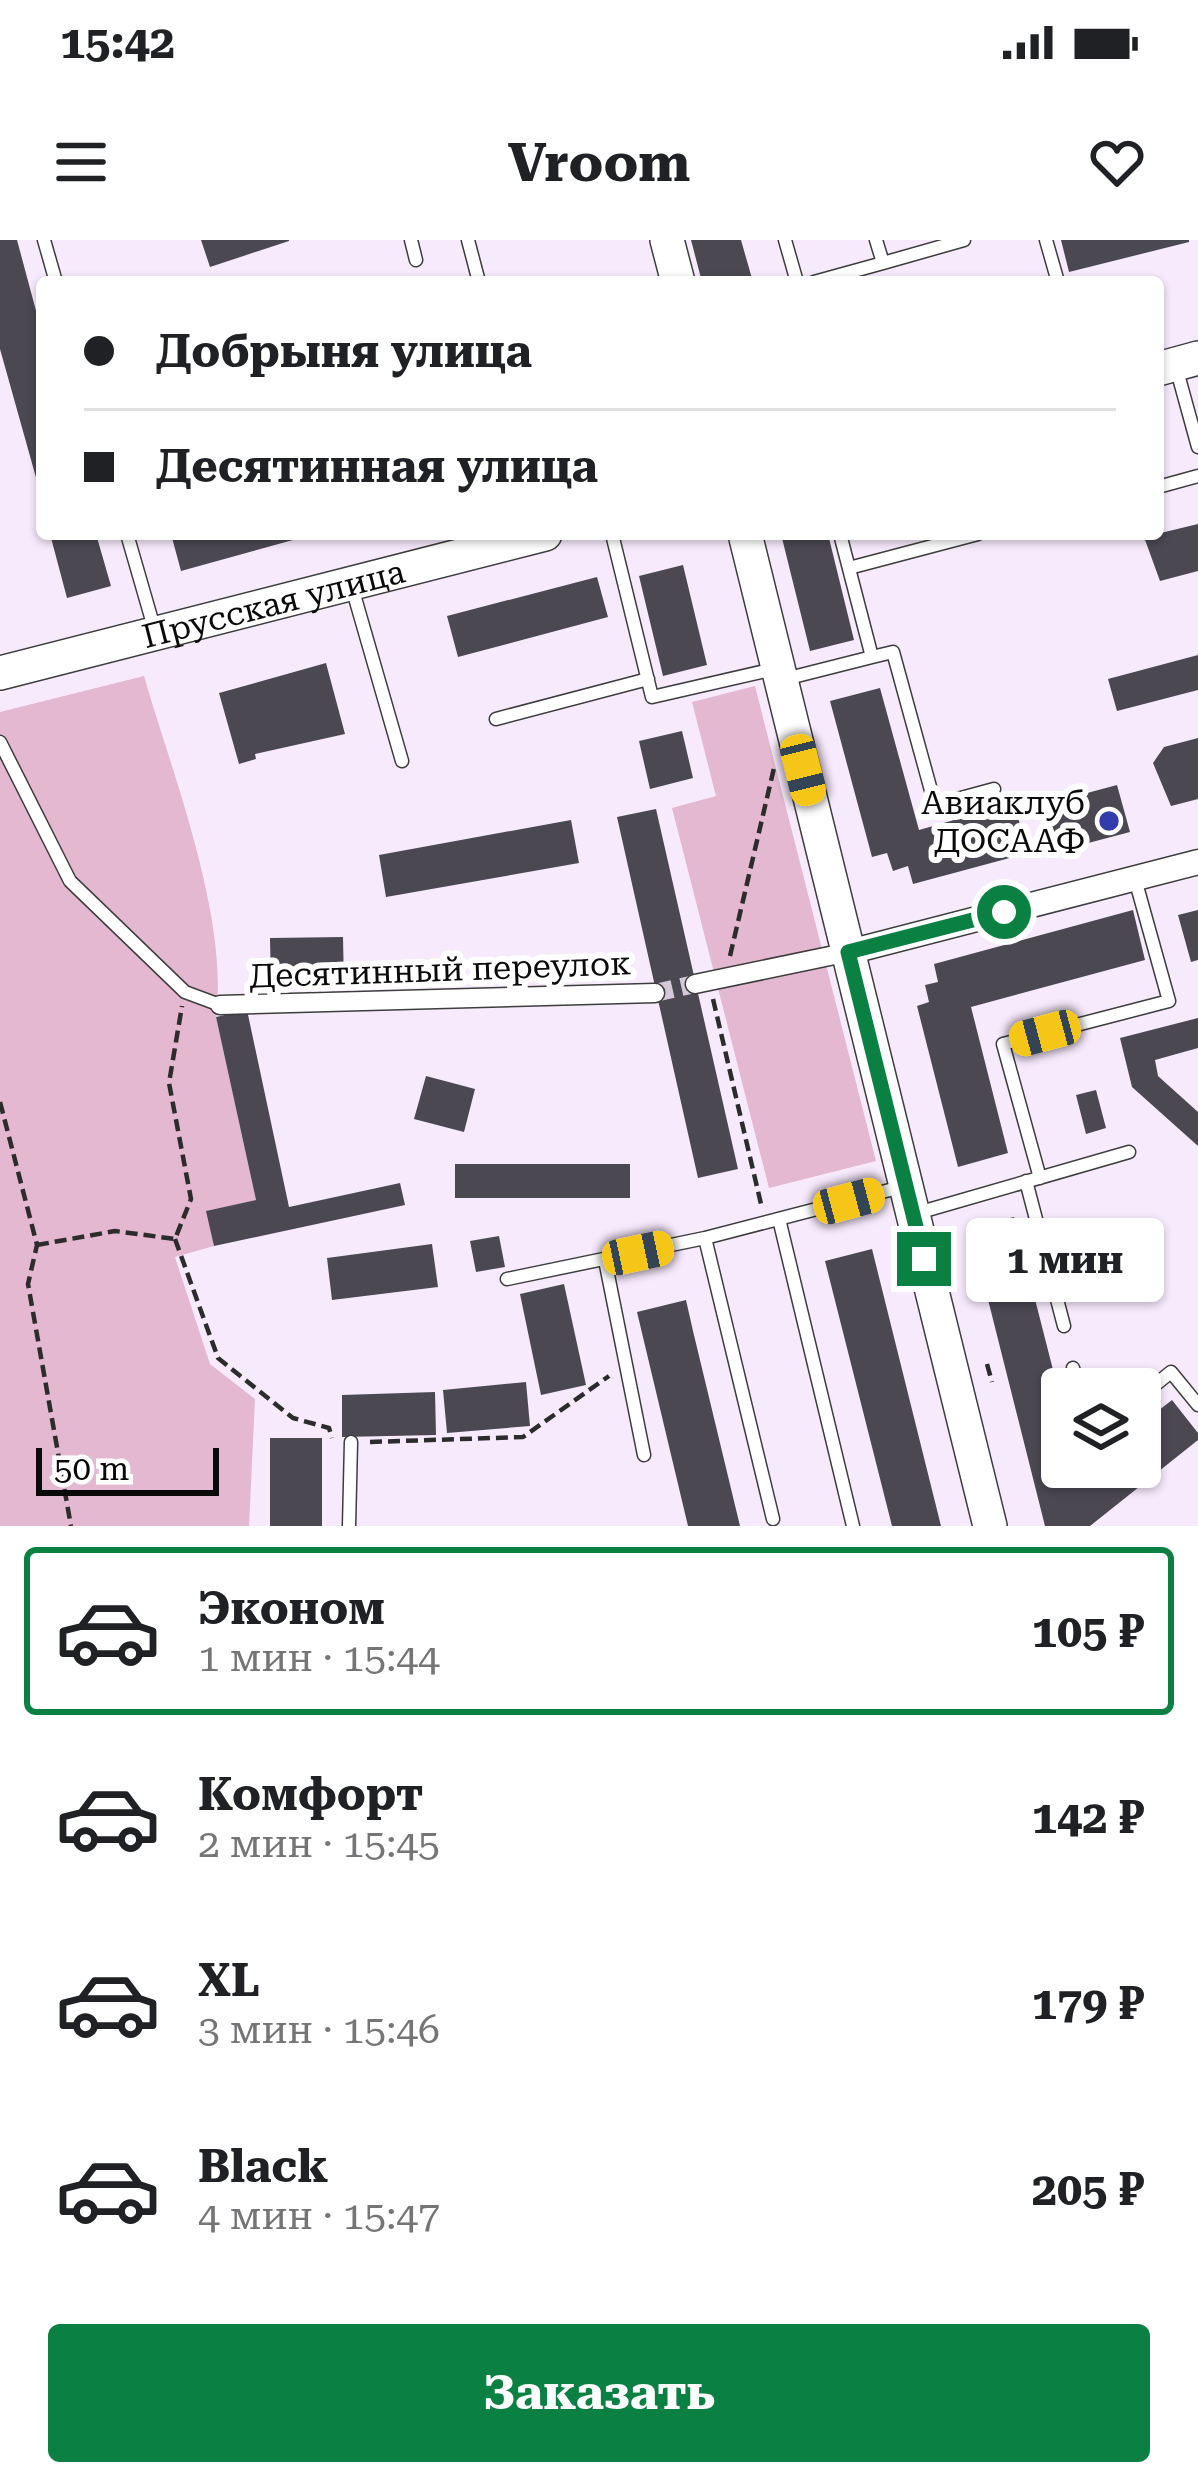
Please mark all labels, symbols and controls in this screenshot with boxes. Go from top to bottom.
text: 15:42 [60,16,175,69]
icon: menu [48,129,114,195]
icon: heart [1084,129,1150,195]
text: Vroom [508,131,690,194]
text: Добрыня улица [156,325,532,378]
text: Десятинная улица [156,440,598,493]
street label: Прусская улица [138,552,409,656]
car [777,731,829,809]
place label: Авиаклуб ДОСААФ [921,783,1085,860]
marker: Авиаклуб ДОСААФ [1096,808,1122,834]
route start [977,885,1031,939]
street label: Десятинный переулок [248,943,632,996]
car [1006,1006,1084,1060]
car [810,1174,888,1228]
callout: 1 мин [966,1217,1164,1301]
car [599,1228,677,1278]
route end [897,1232,951,1286]
text: 1 мин [1007,1237,1123,1283]
map controls [1041,1368,1161,1488]
button: layers [1041,1368,1161,1488]
scale bar [36,1442,219,1495]
text: 50 m [54,1449,129,1488]
icon: car [54,1577,162,1685]
text: Эконом [198,1582,385,1635]
text: 105 ₽ [1032,1605,1144,1658]
text: 1 мин · 15:44 [198,1635,440,1681]
icon: car [54,1763,162,1871]
text: Комфорт [198,1768,423,1821]
text: 142 ₽ [1032,1791,1144,1844]
text: 2 мин · 15:45 [198,1821,440,1867]
icon: car [54,1949,162,2057]
text: XL [198,1954,260,2007]
text: 179 ₽ [1032,1977,1144,2030]
text: 3 мин · 15:46 [198,2007,440,2053]
icon: car [54,2135,162,2243]
text: Black [198,2140,328,2193]
text: 205 ₽ [1032,2163,1144,2216]
text: 4 мин · 15:47 [198,2193,440,2239]
button: Заказать [48,2324,1150,2462]

